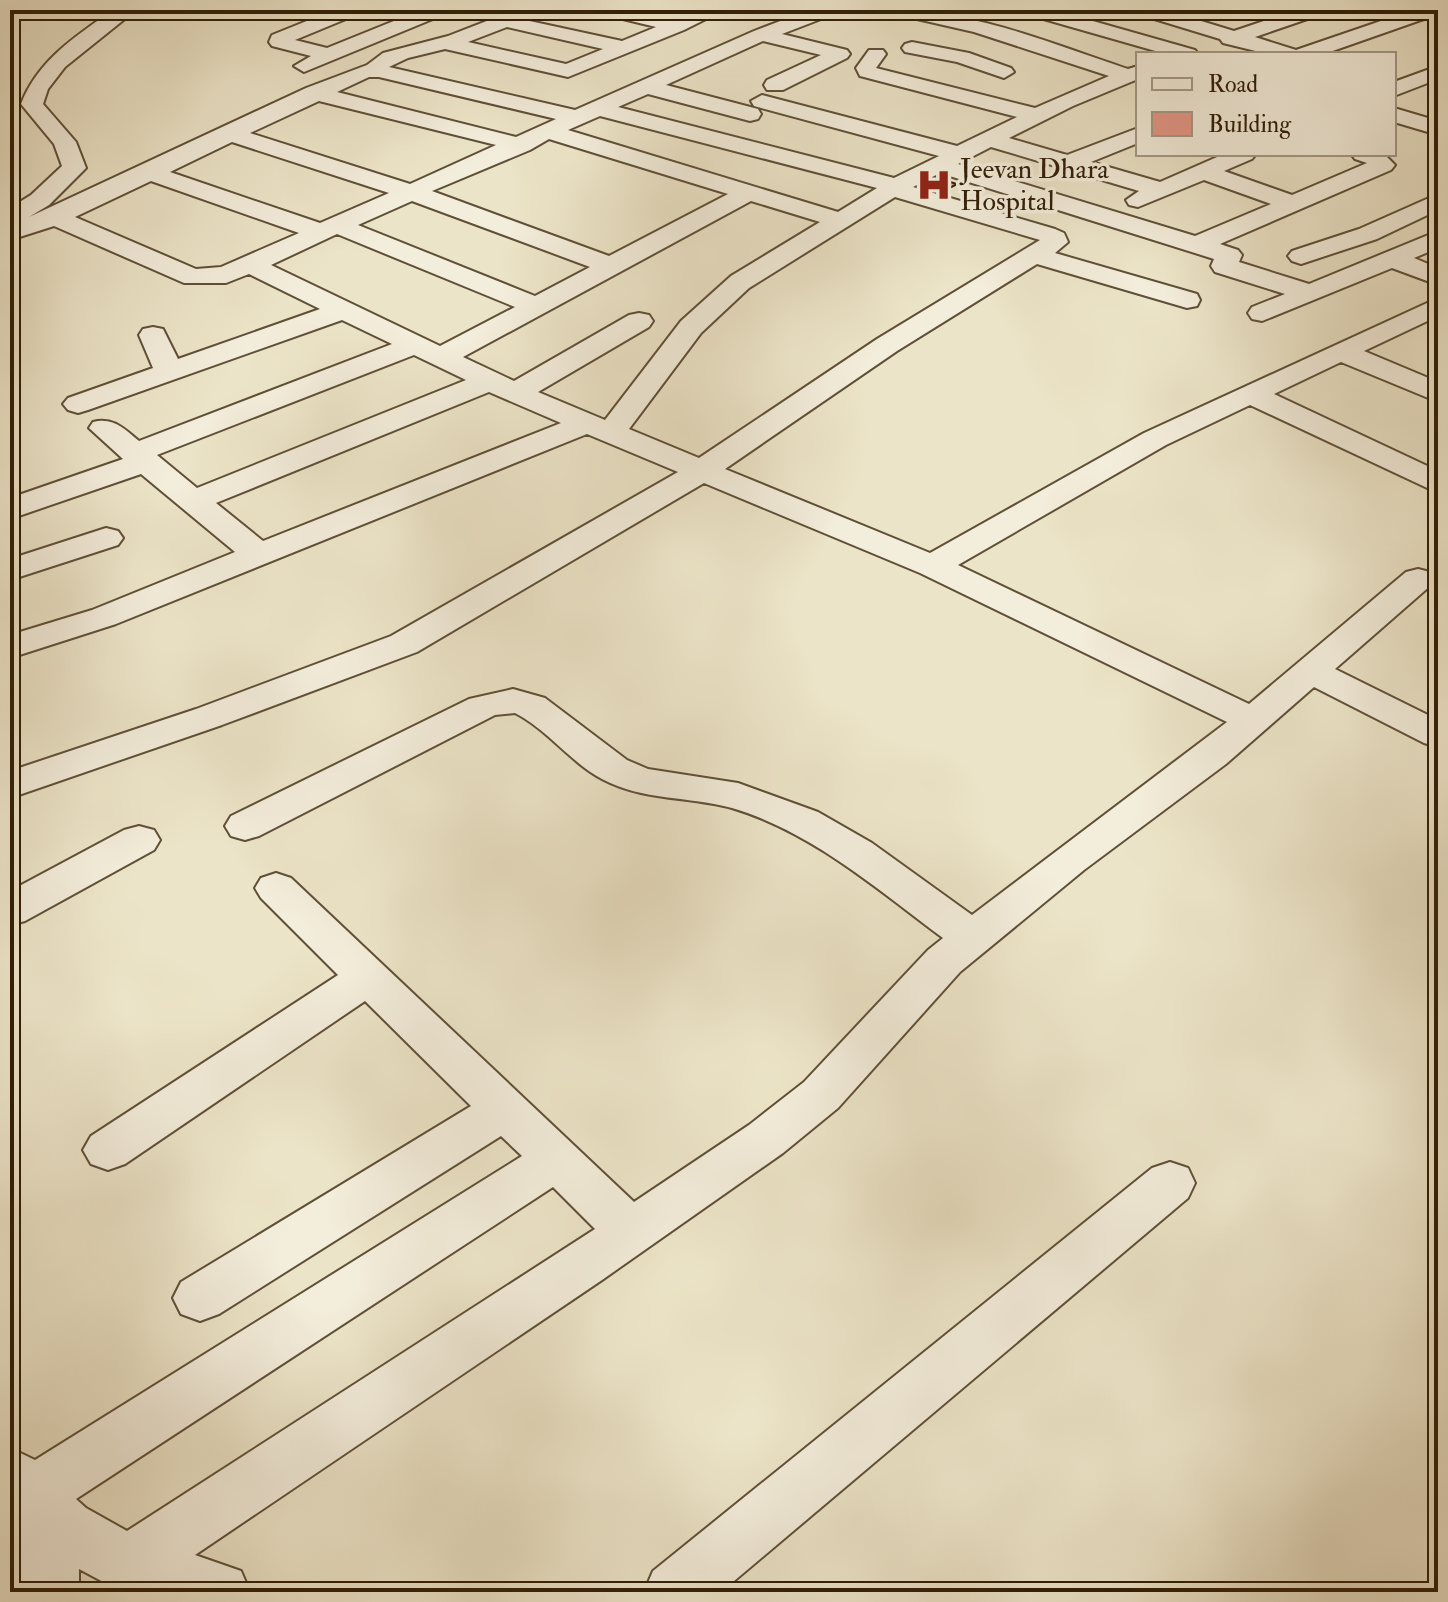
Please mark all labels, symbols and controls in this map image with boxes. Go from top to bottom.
legend [1136,52,1396,156]
text: Road [1208,69,1258,100]
text: Building [1208,109,1292,140]
place label: Jeevan Dhara Hospital [959,152,1109,219]
hospital icon: Jeevan Dhara Hospital [915,166,953,204]

